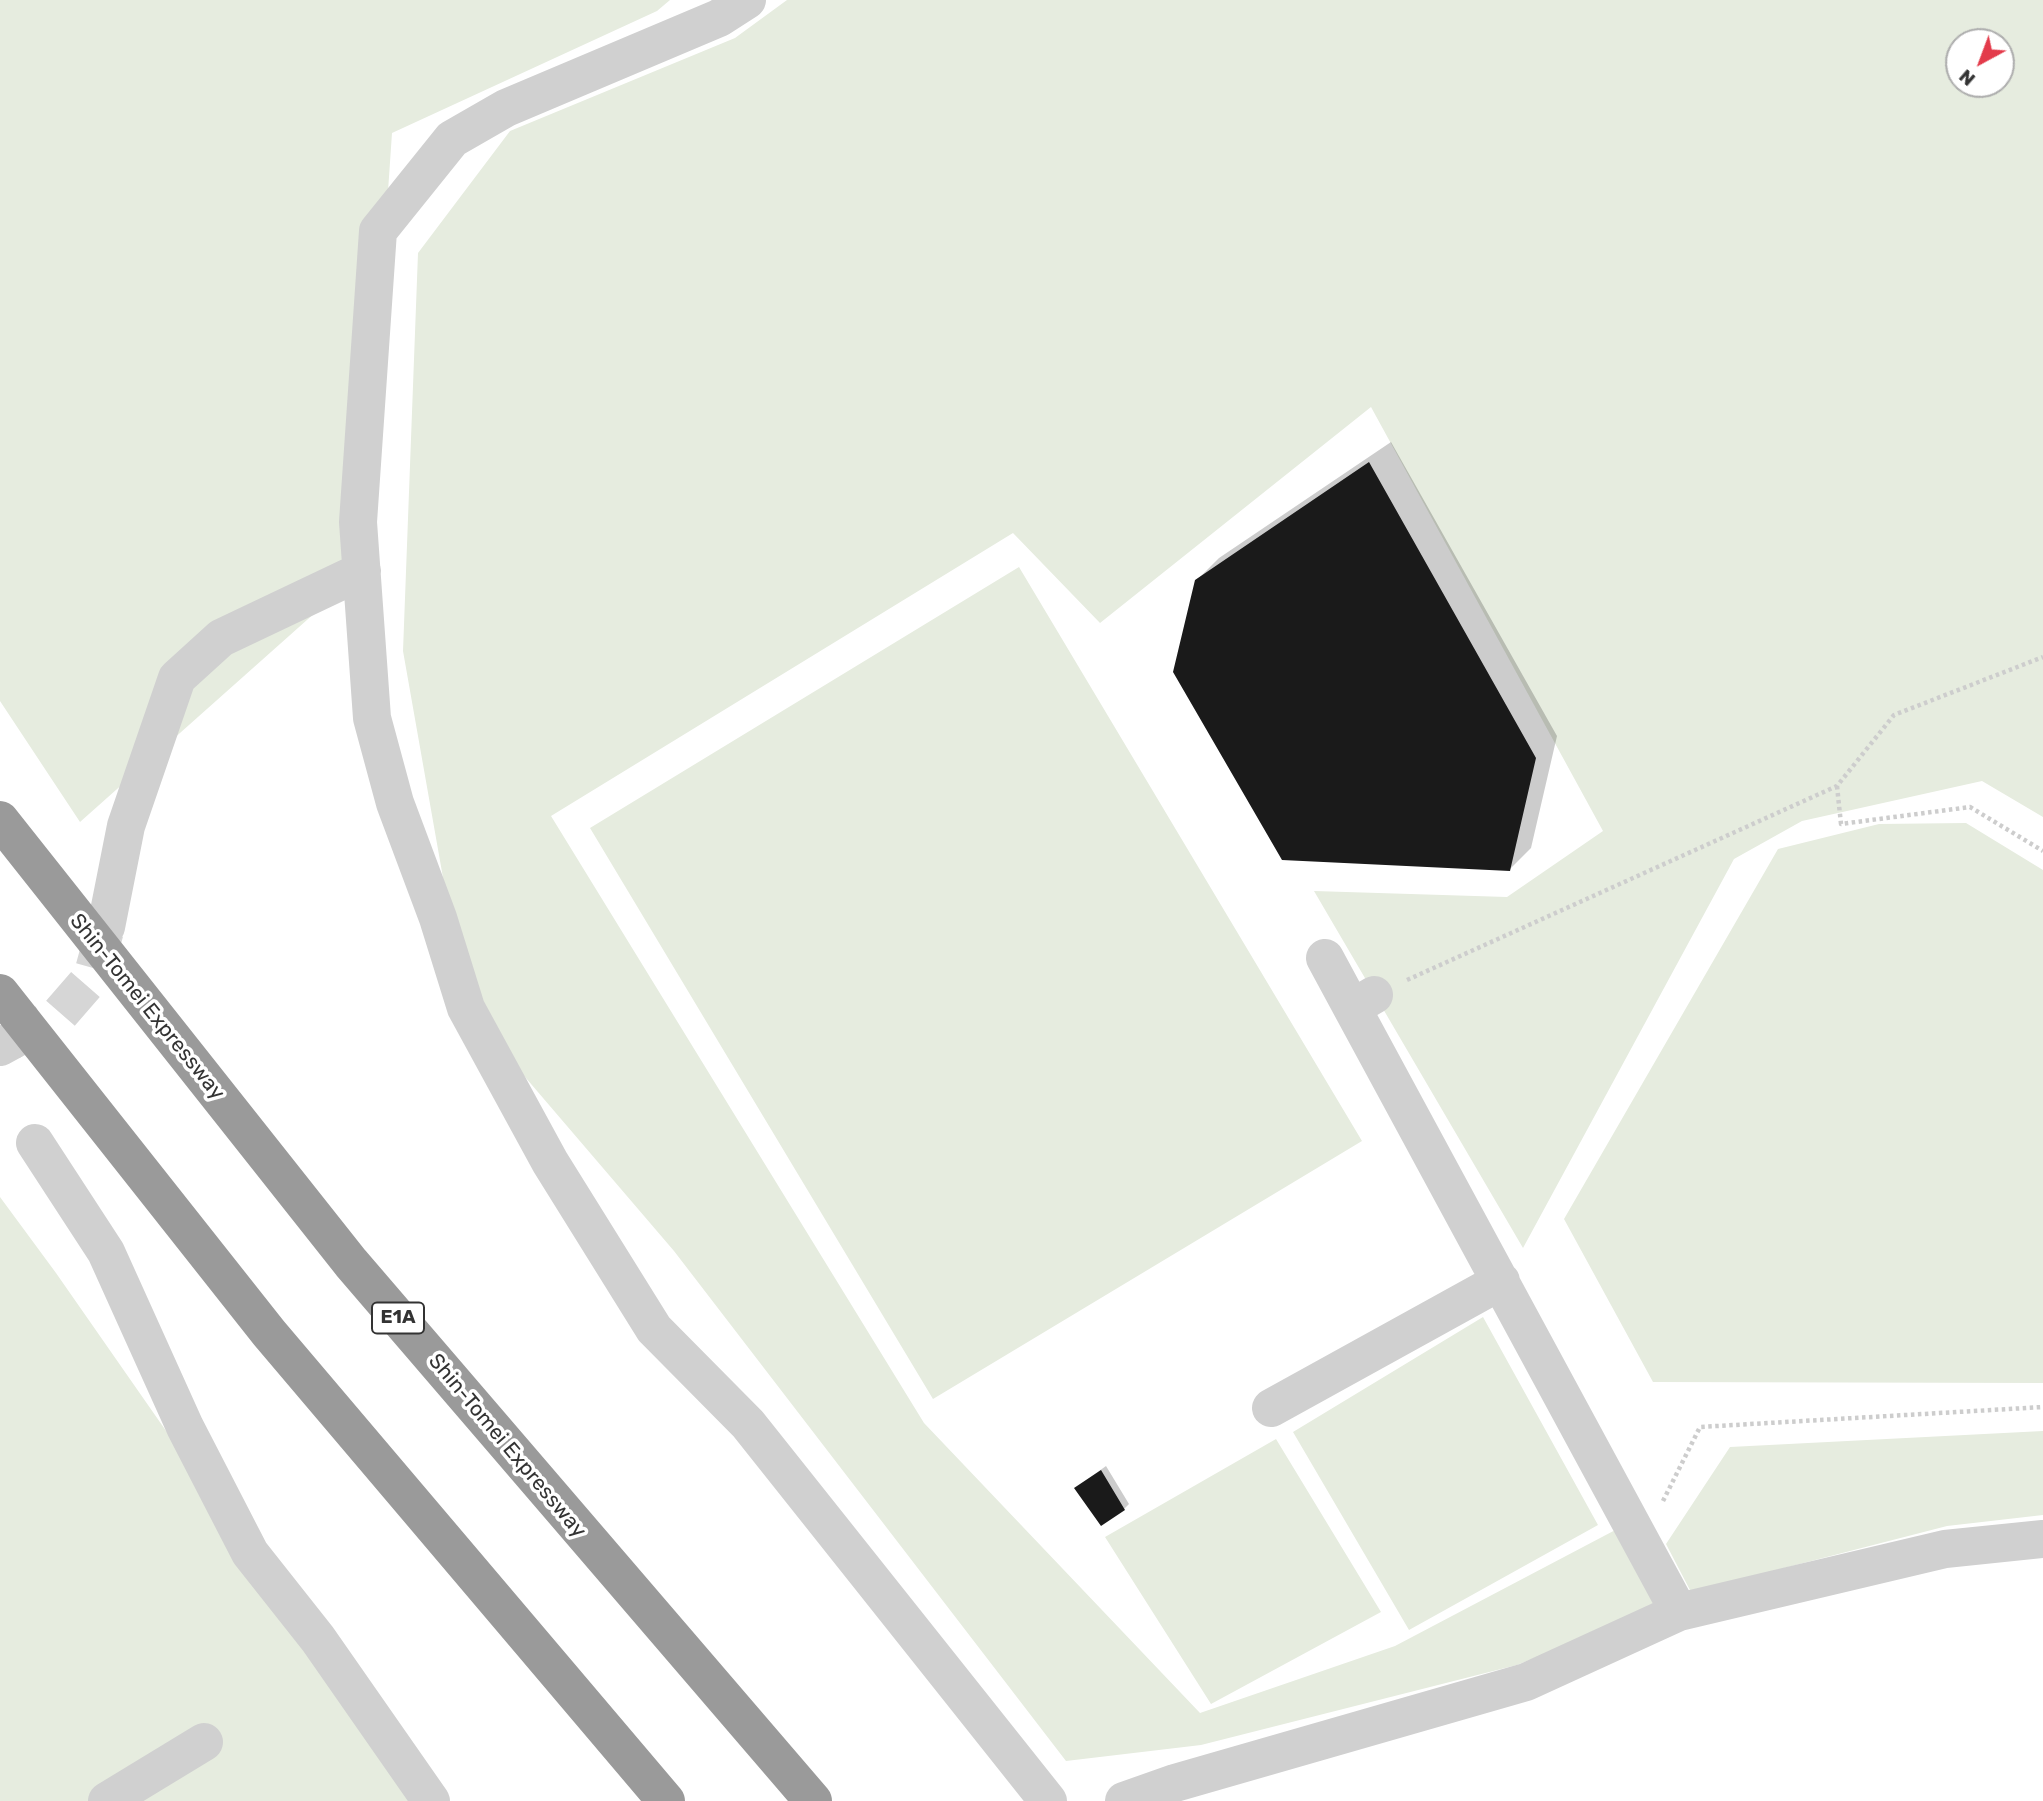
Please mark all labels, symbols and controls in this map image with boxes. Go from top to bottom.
north arrow [1945,28,2015,98]
text: N [1955,65,1980,91]
street label: Shin-Tomei Expressway [64,909,230,1105]
road number: E1A [372,1302,424,1334]
street label: Shin-Tomei Expressway [423,1349,591,1543]

